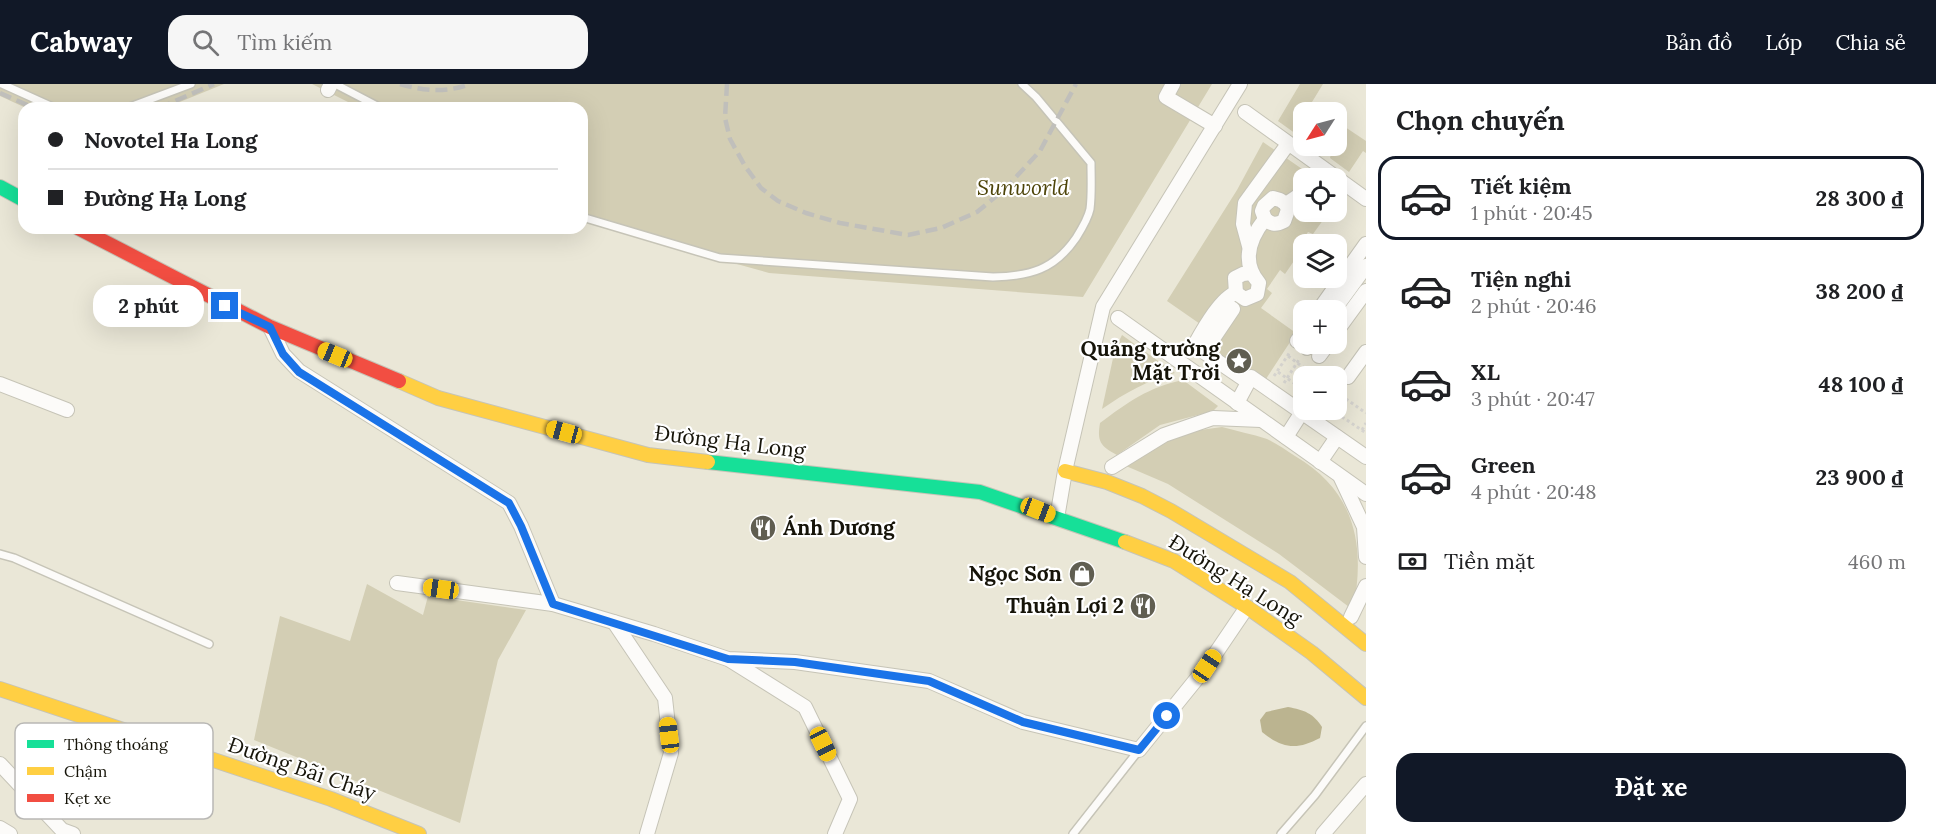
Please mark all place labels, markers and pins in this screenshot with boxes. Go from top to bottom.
place label: Quảng trường Mặt Trời [1081,335,1221,386]
place icon: Quảng trường Mặt Trời [1224,346,1254,376]
restaurant icon: Ánh Dương [748,513,778,543]
place label: Ánh Dương [783,514,896,541]
shop icon: Ngọc Sơn [1067,559,1097,589]
place label: Ngọc Sơn [968,560,1062,587]
restaurant icon: Thuận Lợi 2 [1128,591,1158,621]
place label: Thuận Lợi 2 [1006,592,1124,619]

